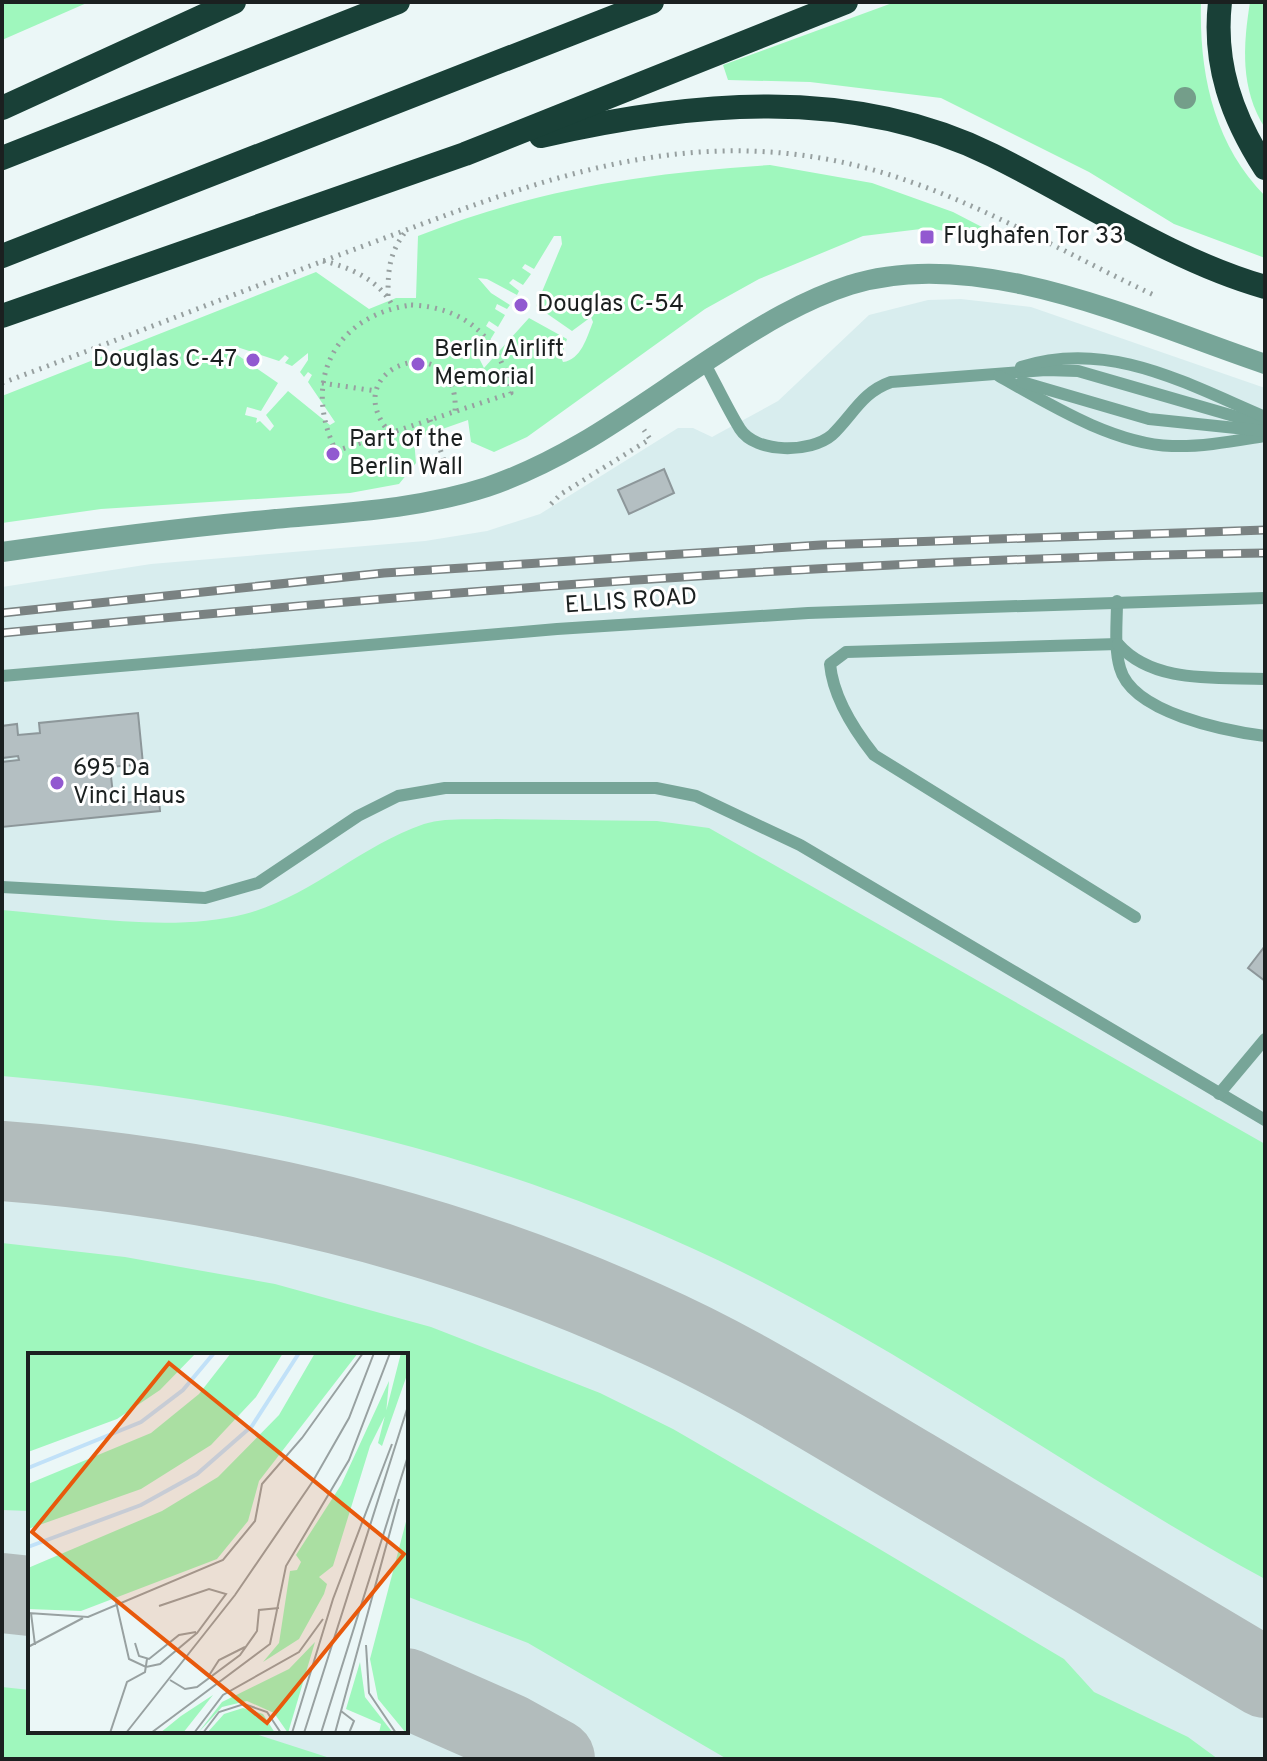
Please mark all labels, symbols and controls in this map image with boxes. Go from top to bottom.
place label: Flughafen Tor 33 [943,222,1124,252]
marker: Flughafen Tor 33 [918,228,936,246]
place label: Douglas C-54 [537,290,684,320]
marker: Douglas C-54 [512,296,530,314]
place label: Berlin Airlift Memorial [434,335,564,393]
place label: Douglas C-47 [93,345,237,375]
marker: Douglas C-47 [244,351,262,369]
marker: Berlin Airlift Memorial [409,355,427,373]
place label: Part of the Berlin Wall [349,425,463,483]
marker: Part of the Berlin Wall [324,445,342,463]
street label: ELLIS ROAD [564,582,698,622]
place label: 695 Da Vinci Haus [73,754,186,812]
marker: 695 Da Vinci Haus [48,774,66,792]
inset map [28,1353,408,1733]

